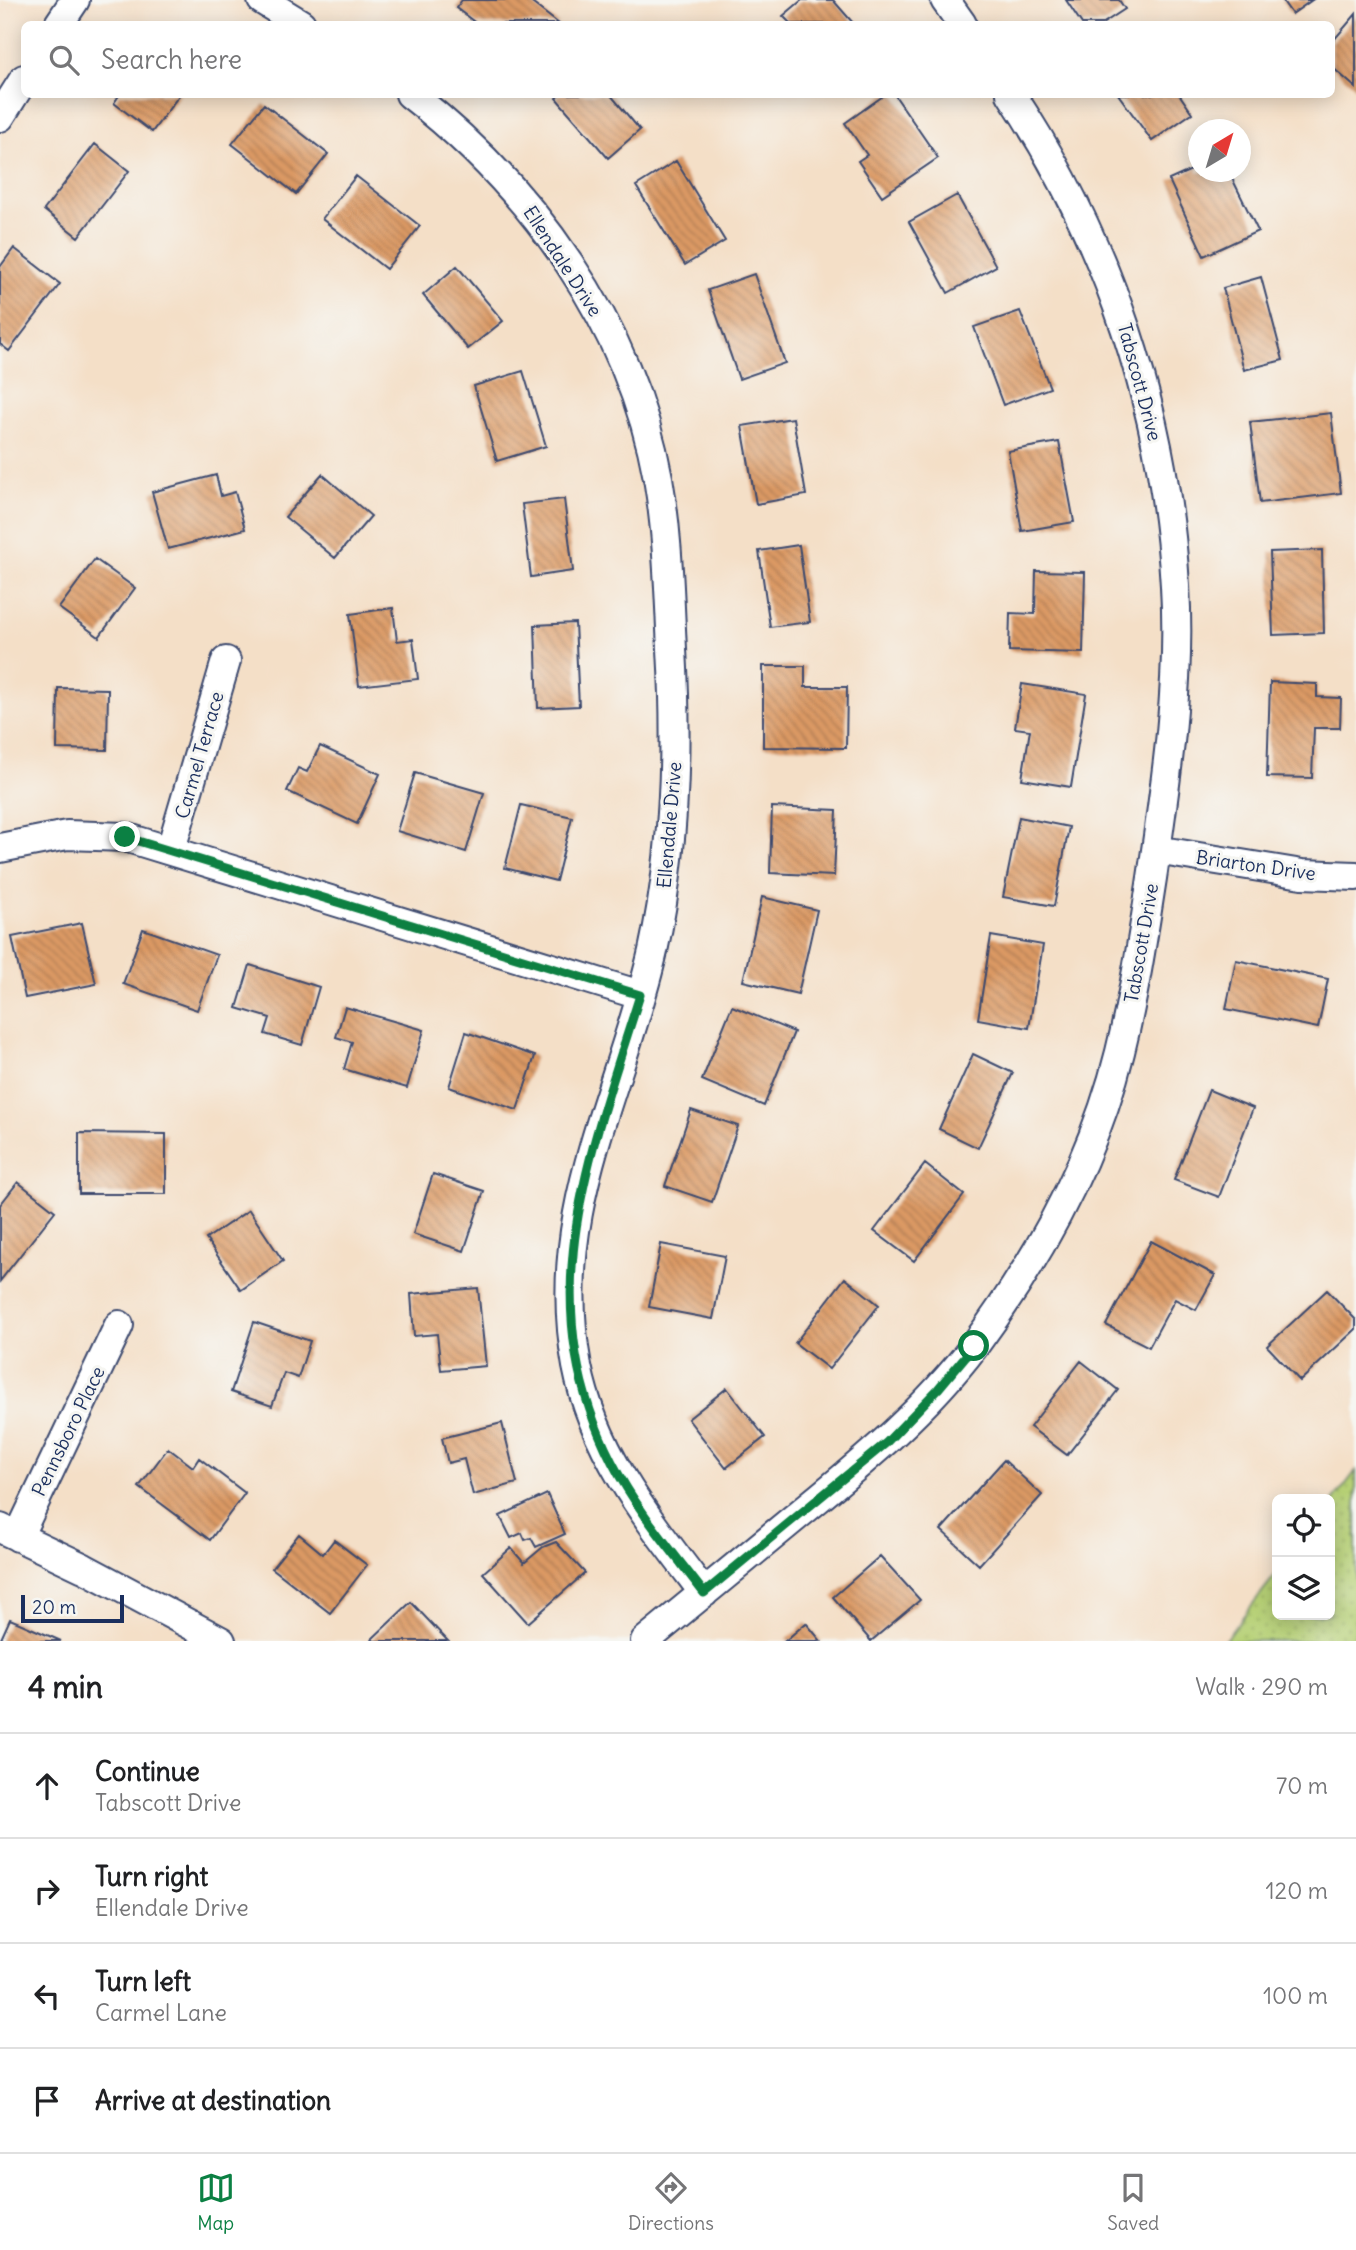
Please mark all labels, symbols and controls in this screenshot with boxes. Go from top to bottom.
search box [21,21,1335,98]
icon: search [45,41,83,79]
text: Search here [101,43,242,76]
north arrow [1188,119,1251,182]
street label: Ellendale Drive [518,201,608,321]
street label: Tabscott Drive [1113,320,1167,444]
street label: Carmel Terrace [169,689,229,821]
street label: Ellendale Drive [652,761,686,889]
route end [109,821,140,852]
street label: Briarton Drive [1195,845,1317,885]
street label: Tabscott Drive [1119,881,1163,1005]
route start [958,1330,989,1361]
street label: Pennsboro Place [26,1362,110,1500]
map controls [1272,1494,1335,1620]
button: locate [1272,1494,1335,1557]
button: layers [1272,1557,1335,1620]
scale bar [21,1592,124,1624]
text: 20 m [32,1595,76,1619]
text: 4 min [28,1668,103,1706]
text: Walk · 290 m [1195,1672,1328,1701]
text: Continue [95,1755,200,1788]
icon: ahead [28,1767,66,1805]
text: 70 m [1276,1771,1328,1800]
text: Tabscott Drive [95,1788,241,1817]
text: Turn right [95,1860,208,1893]
icon: right [28,1872,66,1910]
text: 120 m [1265,1876,1328,1905]
text: Ellendale Drive [95,1893,249,1922]
text: Turn left [95,1965,191,1998]
icon: left [28,1977,66,2015]
text: 100 m [1263,1981,1328,2010]
text: Carmel Lane [95,1998,227,2027]
icon: arrive [28,2082,66,2120]
text: Arrive at destination [95,2084,331,2117]
tab: Map [197,2169,235,2235]
tab: Directions [628,2169,714,2235]
tab: Saved [1107,2169,1159,2235]

